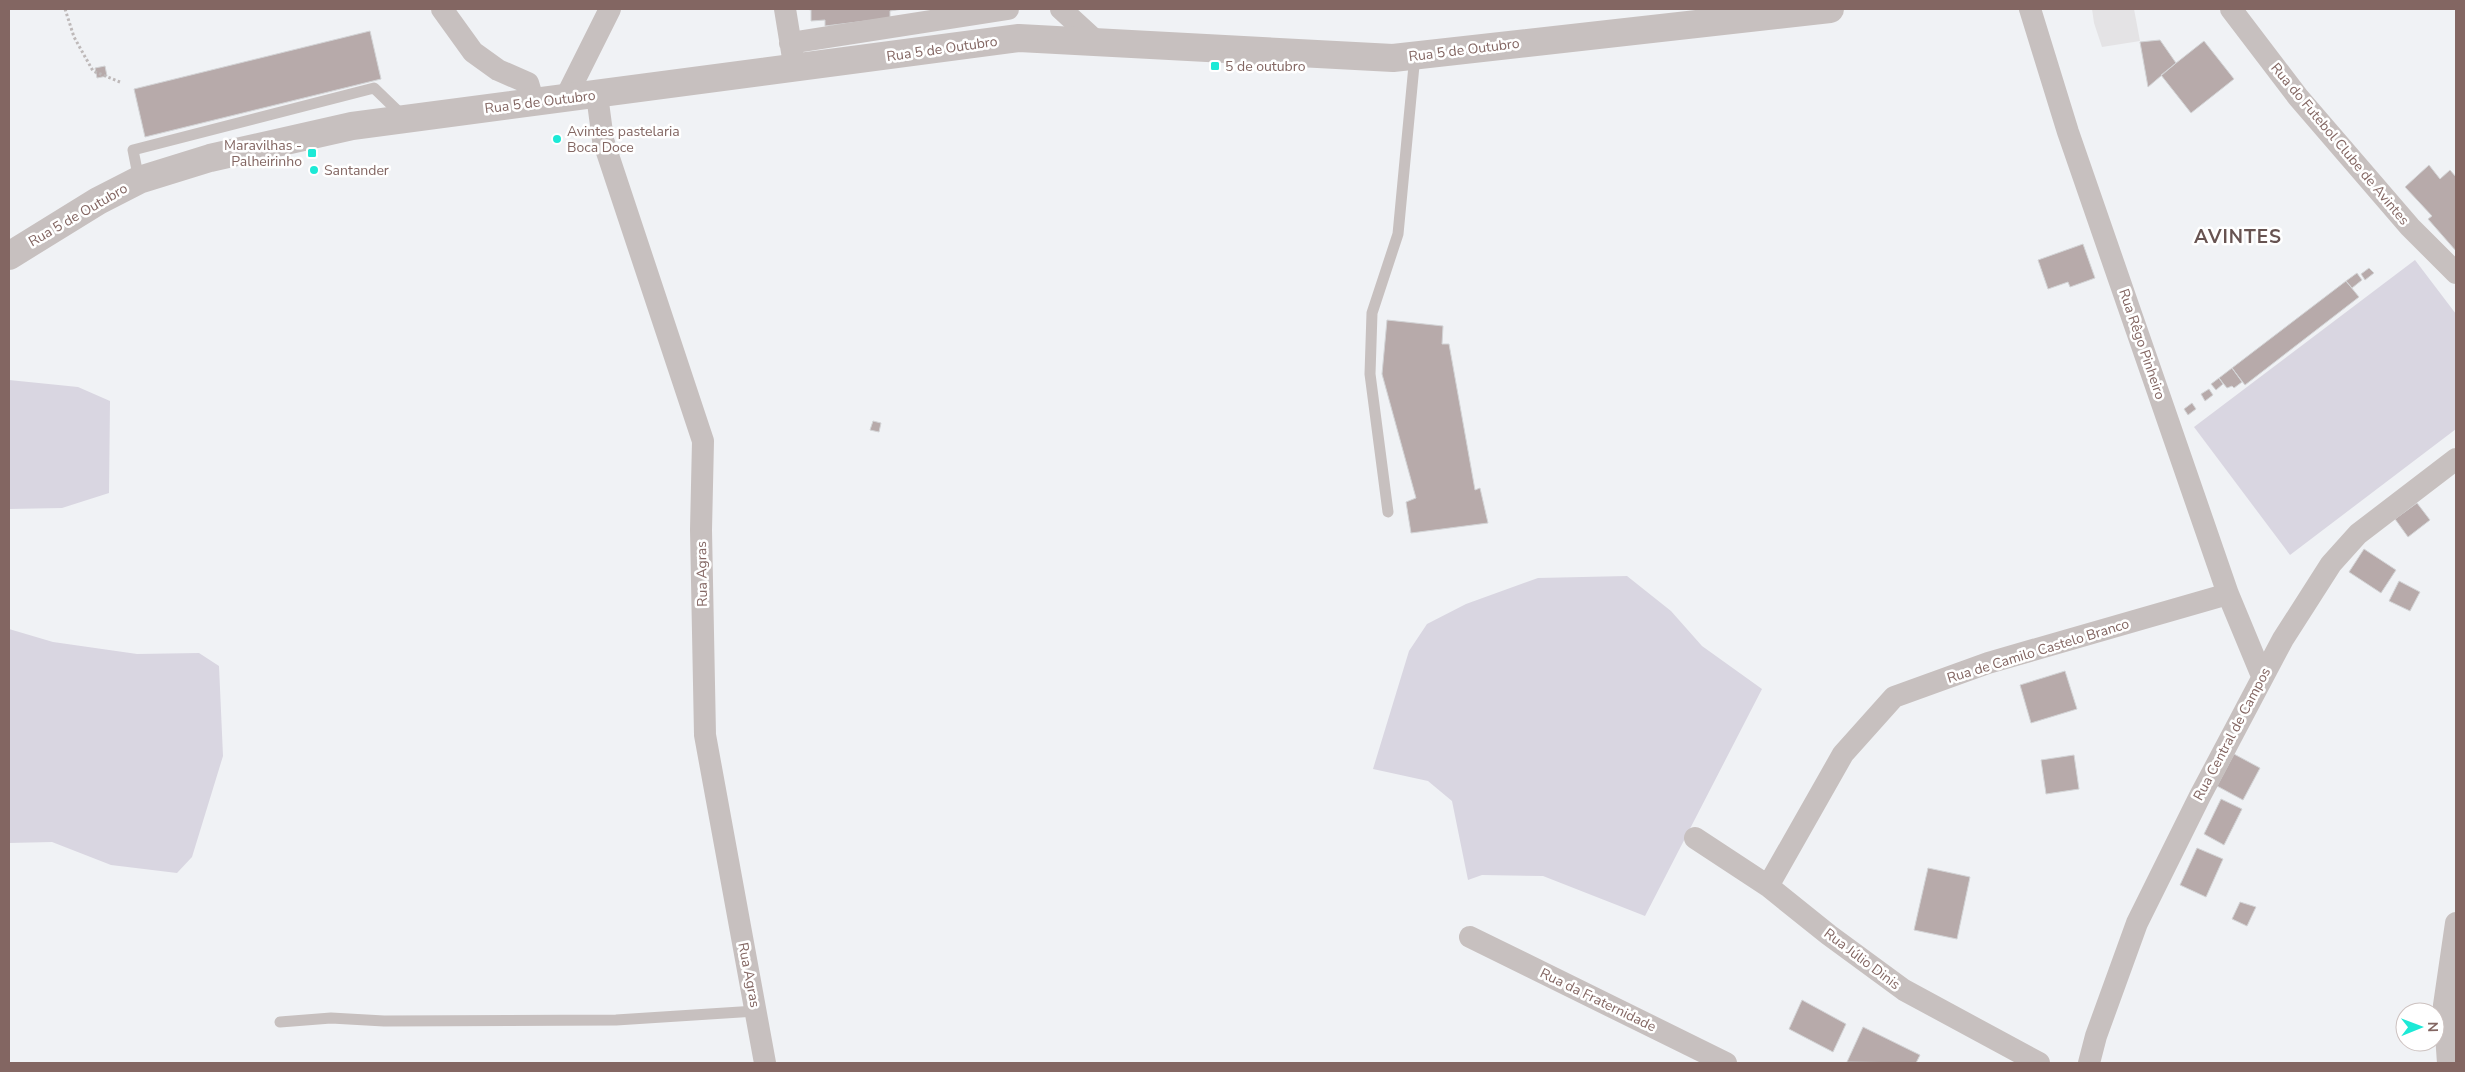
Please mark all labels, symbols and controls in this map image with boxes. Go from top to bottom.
street label: Rua 5 de Outubro [885,32,999,66]
street label: Rua 5 de Outubro [1407,34,1521,66]
place label: 5 de outubro [1225,57,1306,76]
street label: Rua do Futebol Clube de Avintes [2266,59,2414,229]
marker: 5 de outubro [1209,60,1221,72]
street label: Rua 5 de Outubro [483,86,597,118]
place label: Avintes pastelaria Boca Doce [567,122,680,157]
marker: Avintes pastelaria Boca Doce [551,133,563,145]
place label: Maravilhas - Palheirinho [224,136,302,171]
marker: Maravilhas - Palheirinho [306,147,318,159]
place label: Santander [324,161,389,180]
marker: Santander [308,164,320,176]
street label: Rua 5 de Outubro [25,179,131,251]
district label: AVINTES [2194,224,2282,250]
street label: Rua Rêgo Pinheiro [2114,286,2170,402]
street label: Rua Agras [692,541,712,607]
street label: Rua de Camilo Castelo Branco [1945,614,2132,688]
street label: Rua Central de Campos [2189,664,2275,804]
street label: Rua Júlio Dinis [1820,924,1904,994]
street label: Rua Agras [733,941,765,1009]
street label: Rua da Fraternidade [1537,964,1659,1036]
north arrow [2395,1002,2445,1052]
text: N [2423,1021,2442,1032]

